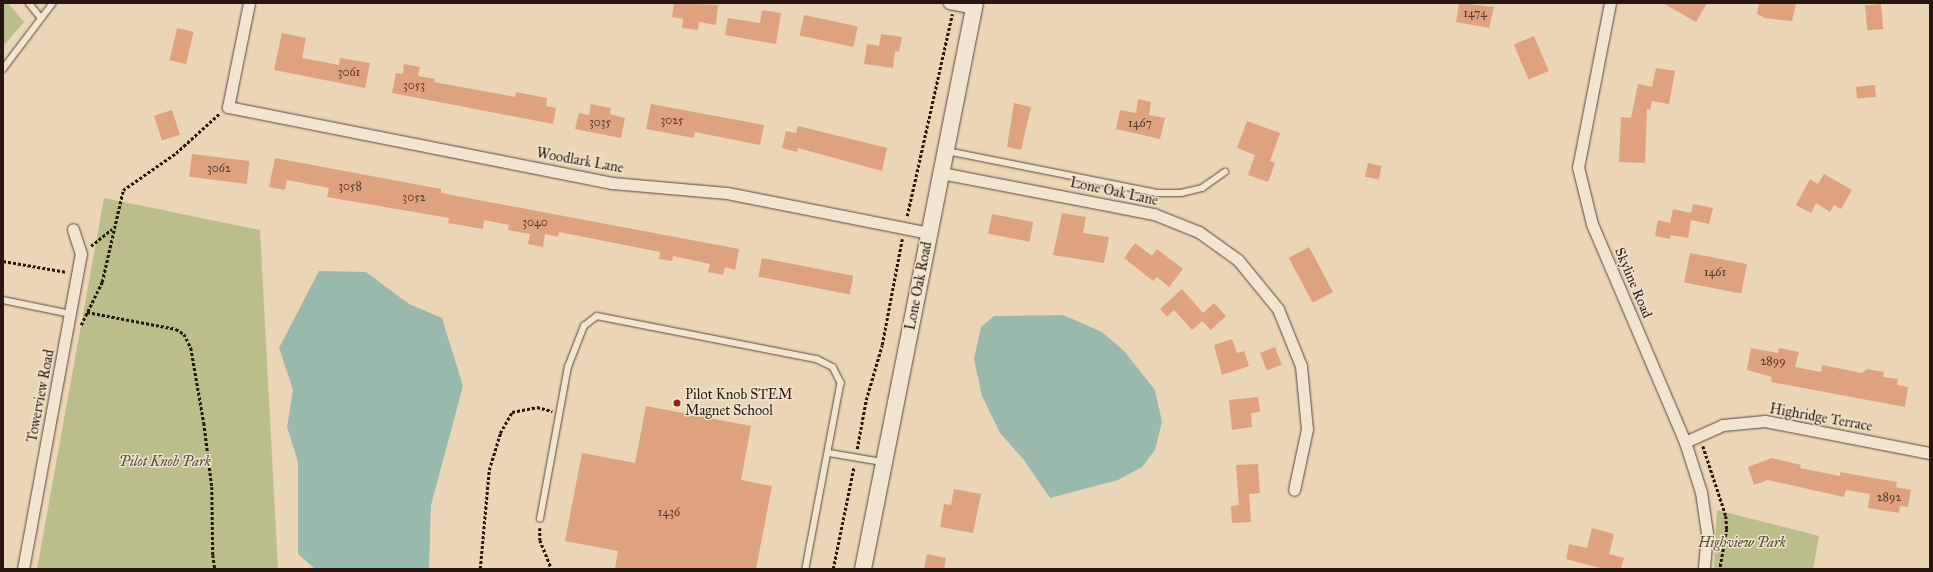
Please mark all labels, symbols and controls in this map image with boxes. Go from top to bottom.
house number: 1474 [1463,7,1487,21]
house number: 3061 [338,66,360,80]
house number: 3053 [403,79,425,93]
house number: 3025 [660,114,684,128]
house number: 3035 [589,116,611,130]
house number: 1467 [1128,117,1152,131]
street label: Woodlark Lane [535,145,625,177]
house number: 3062 [207,162,231,176]
street label: Lone Oak Lane [1068,174,1160,210]
house number: 3058 [338,180,362,194]
house number: 3052 [402,191,426,205]
house number: 3040 [522,216,548,230]
street label: Lone Oak Road [902,240,936,332]
street label: Skyline Road [1611,245,1655,321]
house number: 1461 [1704,266,1726,280]
street label: Towerview Road [24,348,58,444]
house number: 2899 [1760,355,1786,369]
place label: Pilot Knob STEM Magnet School [685,387,792,420]
marker: Pilot Knob STEM Magnet School [672,398,682,408]
street label: Highridge Terrace [1768,401,1874,435]
park label: Pilot Knob Park [119,454,211,470]
house number: 2892 [1877,491,1901,505]
house number: 1436 [658,506,680,520]
park label: Highview Park [1698,535,1786,551]

